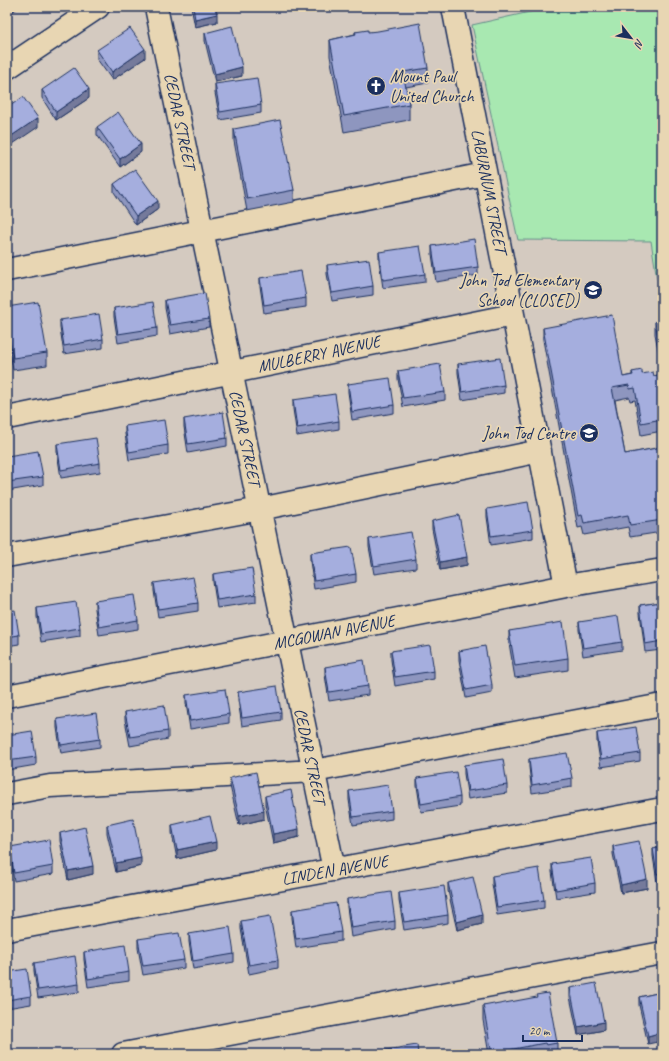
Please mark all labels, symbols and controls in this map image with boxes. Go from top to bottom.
north arrow [611,18,651,58]
text: N [631,37,647,52]
place label: Mount Paul United Church [390,66,475,107]
street label: CEDAR STREET [160,71,201,174]
church icon: Mount Paul United Church [365,75,387,97]
street label: LABURNUM STREET [467,127,512,259]
place label: John Tod Elementary School (CLOSED) [459,270,580,311]
school or university icon: John Tod Elementary School (CLOSED) [582,279,604,301]
street label: MULBERRY AVENUE [256,330,385,377]
street label: CEDAR STREET [225,388,266,491]
school or university icon: John Tod Centre [578,422,600,444]
place label: John Tod Centre [481,423,576,444]
street label: MCGOWAN AVENUE [271,609,399,654]
street label: CEDAR STREET [290,706,331,809]
street label: LINDEN AVENUE [280,850,392,890]
scale bar [523,1017,582,1043]
text: 20 m [529,1023,551,1039]

